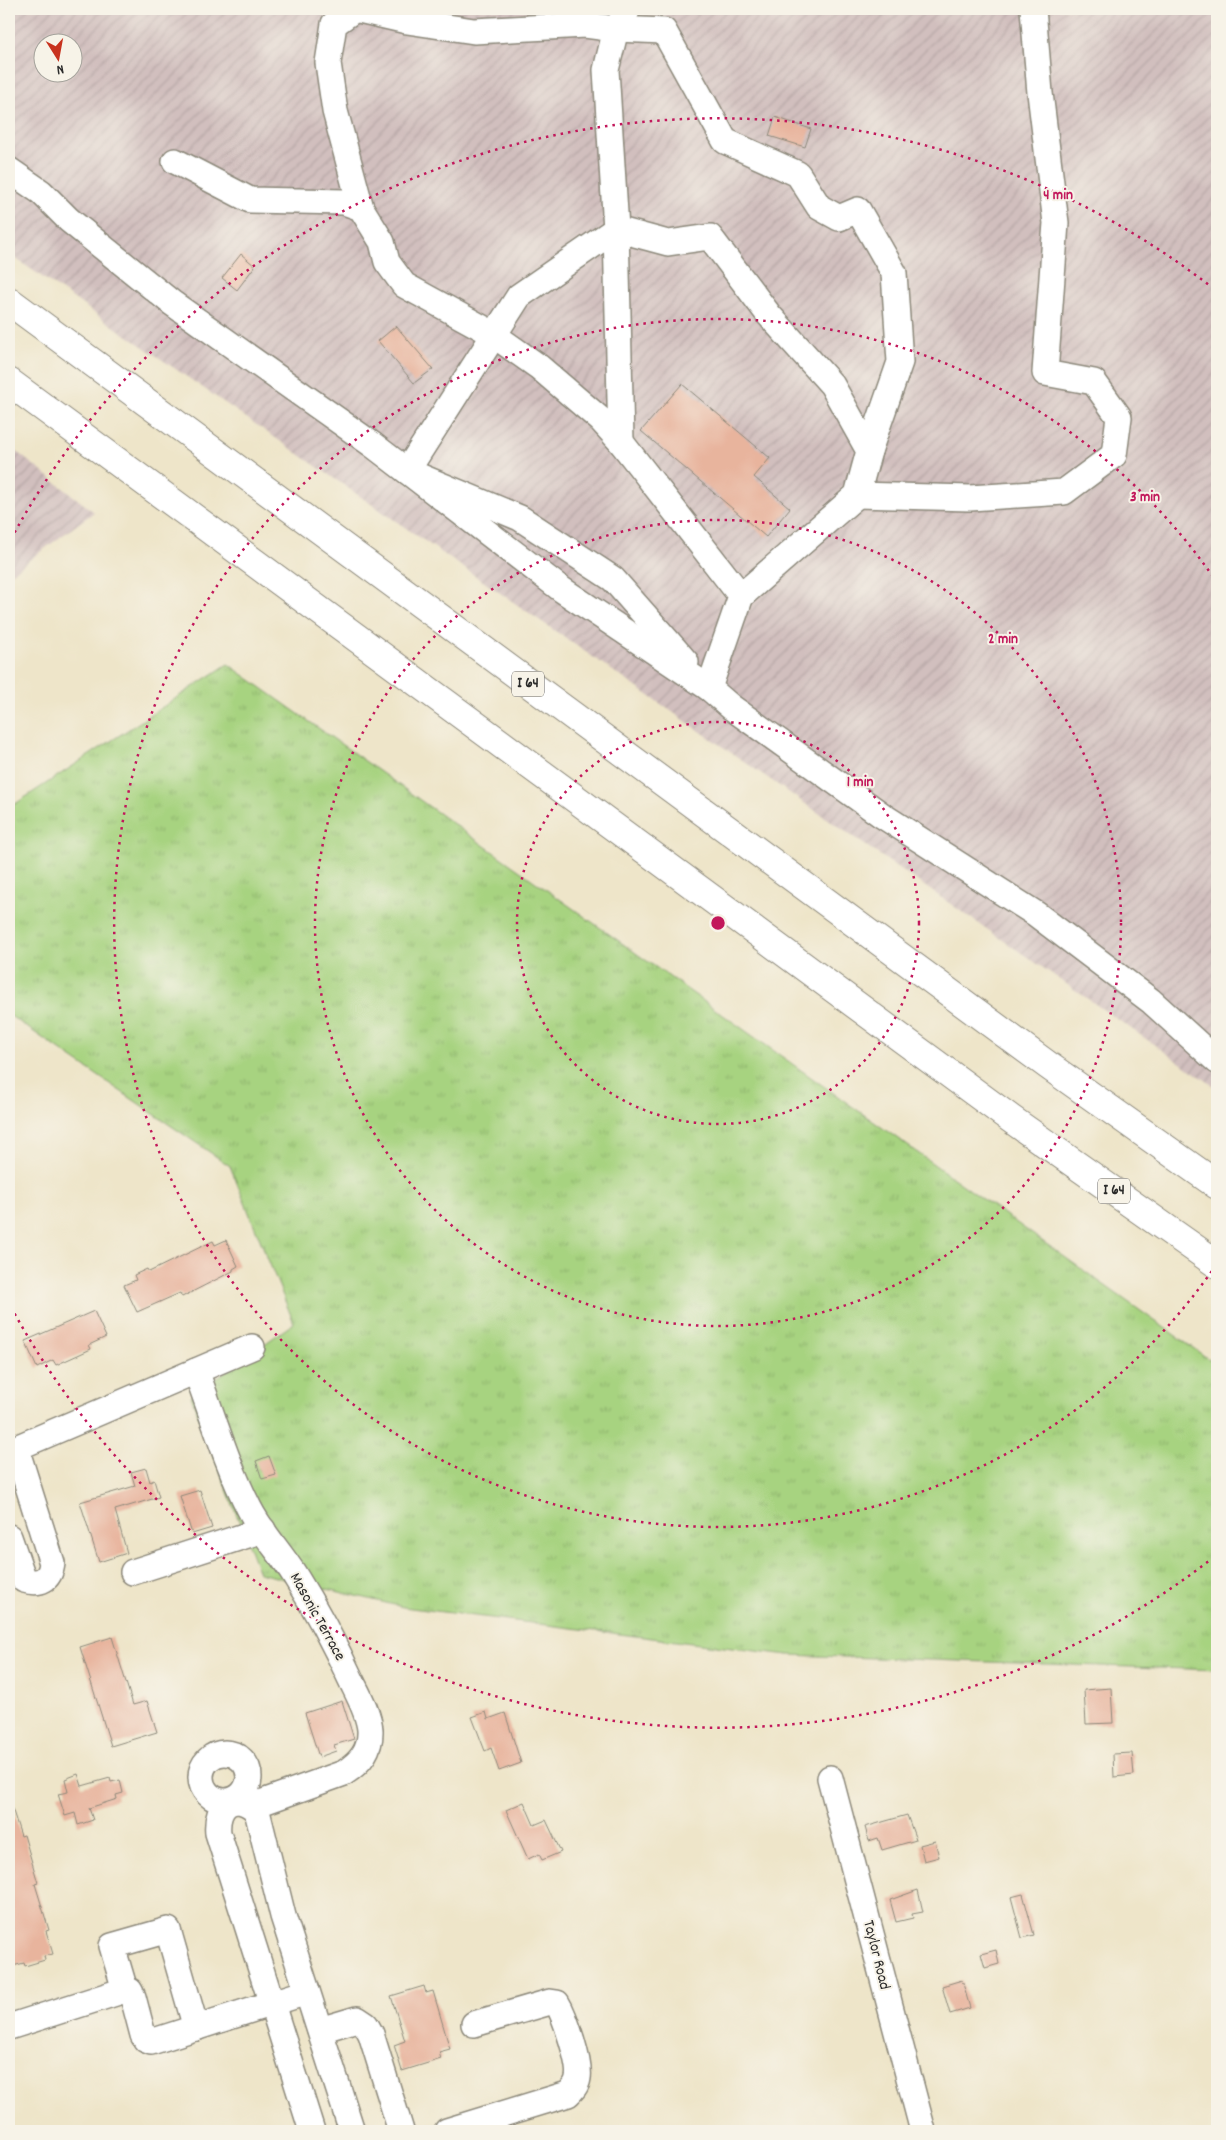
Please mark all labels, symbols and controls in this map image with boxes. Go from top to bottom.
north arrow [32,32,82,82]
text: N [55,58,65,79]
text: 4 min [1043,185,1073,207]
text: 3 min [1130,487,1160,509]
text: 2 min [988,629,1018,651]
road number: I 64 [512,672,544,696]
text: 1 min [847,772,873,794]
centre of rings [709,914,727,932]
road number: I 64 [1098,1178,1130,1204]
street label: Masonic Terrace [283,1569,351,1665]
street label: Taylor Road [856,1918,896,1992]

